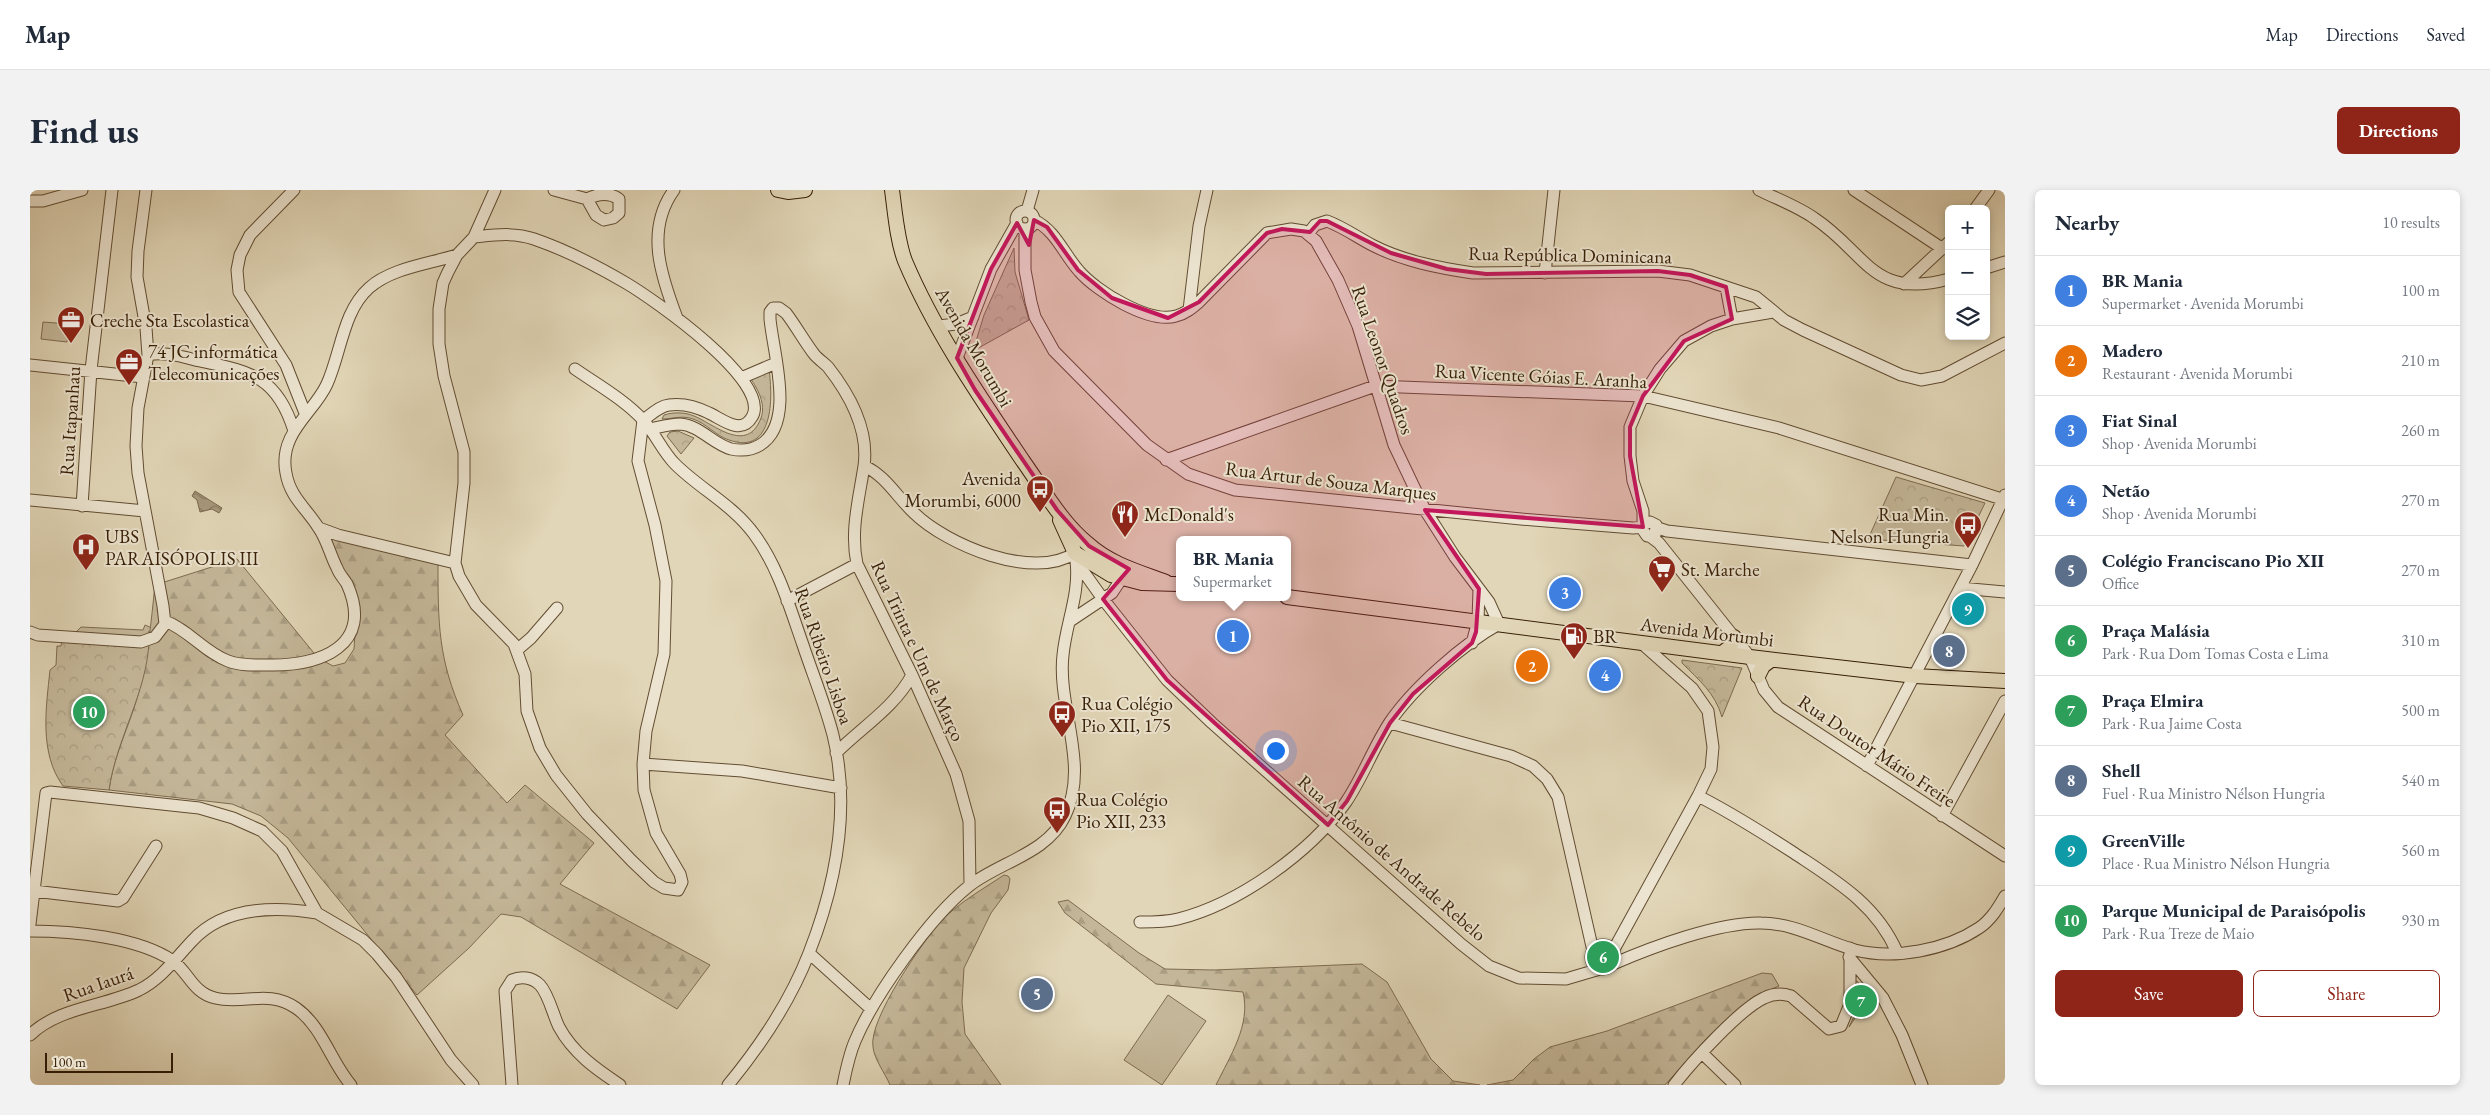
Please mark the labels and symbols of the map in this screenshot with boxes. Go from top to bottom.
street label: Rua República Dominicana [1468,241,1673,269]
street label: Avenida Morumbi [929,282,1019,412]
street label: Rua Leonor Quadros [1346,282,1420,438]
office icon: Creche Sta Escolastica [56,305,86,344]
place label: Creche Sta Escolastica [90,308,250,333]
place label: 74 JC informática Telecomunicações [148,339,280,386]
office icon: 74 JC informática Telecomunicações [114,347,144,386]
street label: Rua Vicente Góias E. Aranha [1434,358,1648,394]
street label: Rua Itapanhau [54,366,86,476]
street label: Rua Artur de Souza Marques [1224,456,1438,506]
place label: Avenida Morumbi, 6000 [905,466,1021,513]
bus stop icon: Avenida Morumbi, 6000 [1025,474,1055,513]
restaurant icon: McDonald's [1110,499,1140,538]
place label: McDonald's [1144,502,1234,527]
place label: Rua Min. Nelson Hungria [1830,502,1949,549]
bus stop icon: Rua Min. Nelson Hungria [1953,510,1983,549]
place label: UBS PARAISÓPOLIS III [105,524,259,571]
hospital icon: UBS PARAISÓPOLIS III [71,532,101,571]
supermarket icon: St. Marche [1647,554,1677,593]
street label: Rua Trinta e Um de Março [865,557,971,745]
place label: St. Marche [1681,557,1760,582]
pin: 3 [1549,574,1581,612]
street label: Rua Ribeiro Lisboa [789,584,859,728]
pin: 9 [1952,590,1984,628]
street label: Avenida Morumbi [1638,611,1776,653]
pin: 1 [1217,617,1249,655]
fuel station icon: BR [1559,621,1589,660]
place label: BR [1593,624,1618,649]
pin: 8 [1933,632,1965,670]
pin: 2 [1516,647,1548,685]
pin: 4 [1589,656,1621,694]
street label: Rua Doutor Mário Freire [1793,689,1961,813]
place label: Rua Colégio Pio XII, 175 [1081,691,1173,738]
pin: 10 [73,693,105,731]
bus stop icon: Rua Colégio Pio XII, 175 [1047,699,1077,738]
your location [1263,738,1289,764]
street label: Rua Antônio de Andrade Rebelo [1293,769,1491,947]
place label: Rua Colégio Pio XII, 233 [1076,787,1168,834]
bus stop icon: Rua Colégio Pio XII, 233 [1042,795,1072,834]
pin: 6 [1587,938,1619,976]
street label: Rua Iaurá [59,960,137,1008]
pin: 5 [1021,975,1053,1013]
pin: 7 [1845,982,1877,1020]
scale bar [45,1050,172,1073]

